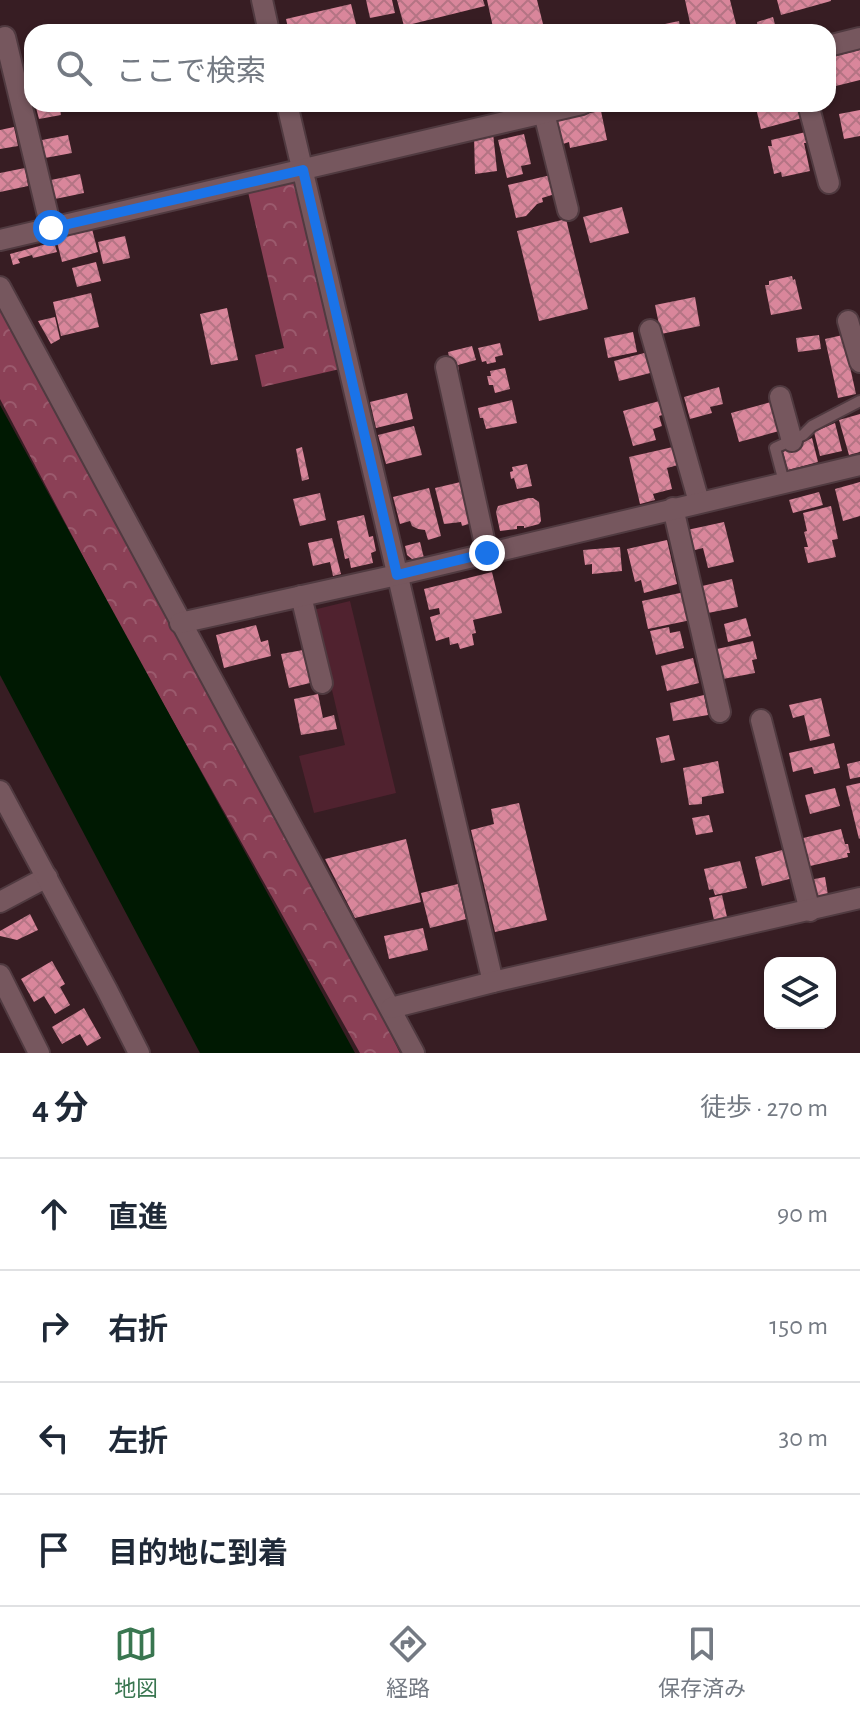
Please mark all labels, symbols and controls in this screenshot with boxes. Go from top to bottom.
search box [24,24,836,112]
icon: search [52,46,96,90]
text: ここで検索 [116,57,266,87]
route start [33,210,69,246]
route end [469,535,505,571]
map controls [764,957,836,1029]
button: layers [764,957,836,1029]
text: 4 分 [32,1092,88,1126]
text: 徒歩 · 270 m [700,1095,828,1121]
icon: ahead [32,1192,76,1236]
text: 90 m [777,1201,828,1227]
text: 直進 [108,1203,168,1233]
icon: right [32,1304,76,1348]
text: 150 m [769,1313,828,1339]
text: 右折 [108,1315,168,1345]
icon: left [32,1416,76,1460]
text: 30 m [778,1425,828,1451]
text: 左折 [108,1427,168,1457]
icon: arrive [32,1528,76,1572]
text: 目的地に到着 [108,1539,288,1569]
tab: 地図 [114,1622,158,1702]
tab: 経路 [386,1622,430,1702]
tab: 保存済み [658,1622,746,1702]

